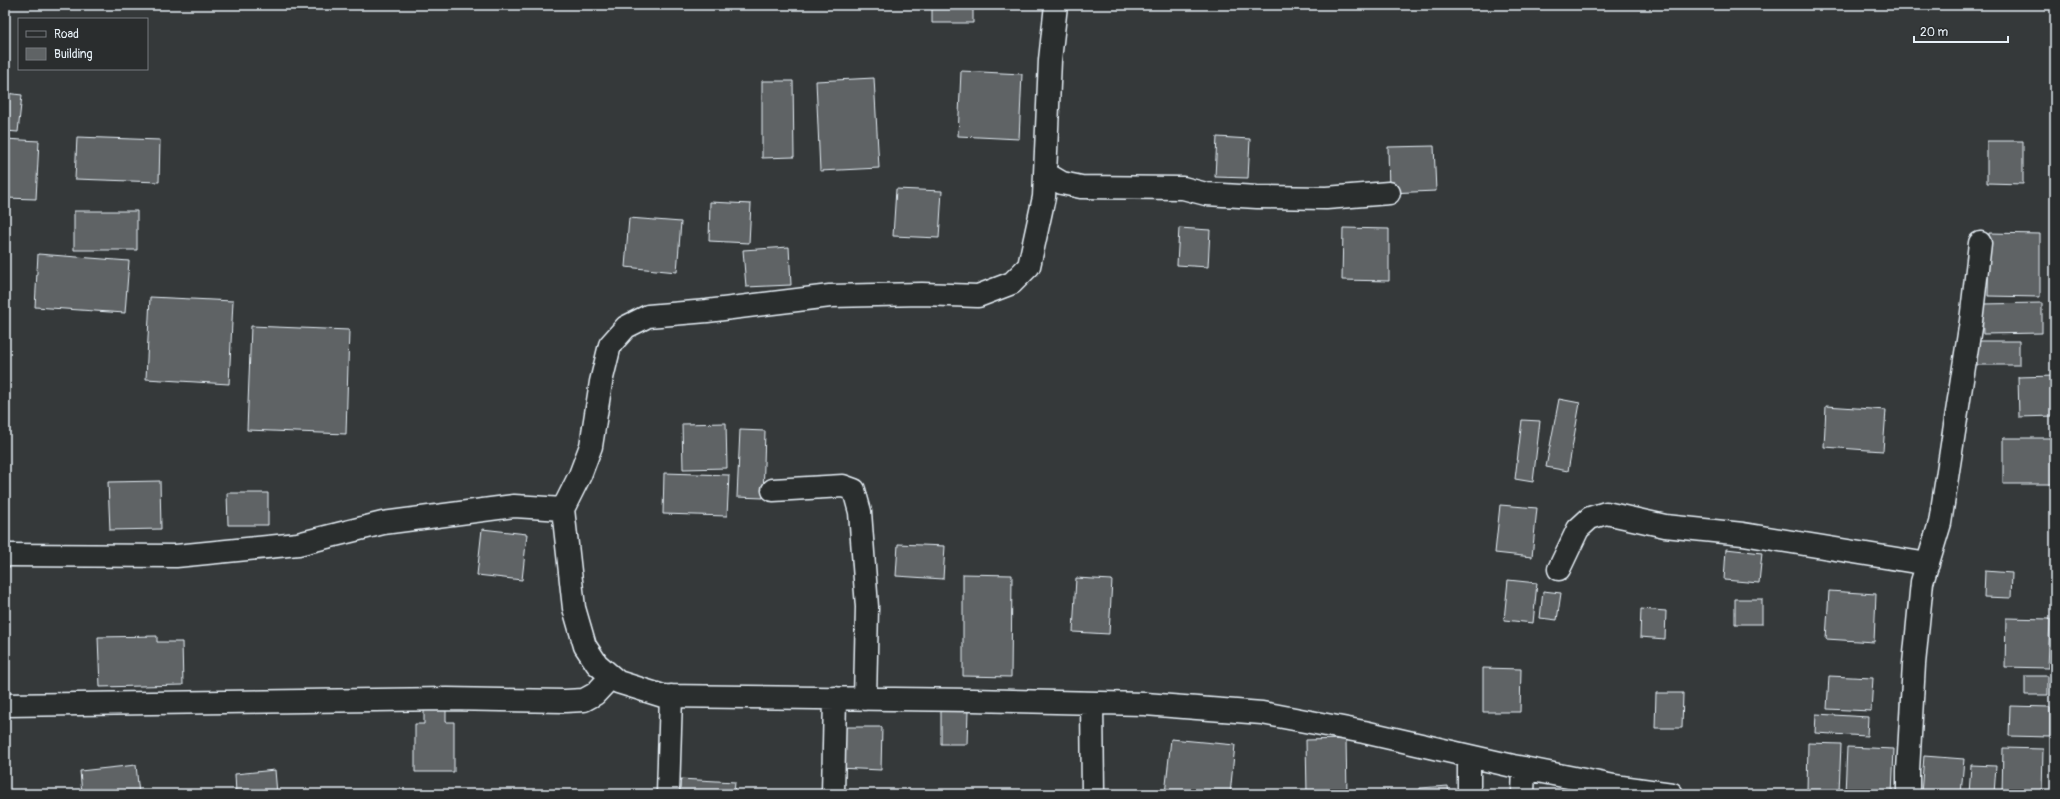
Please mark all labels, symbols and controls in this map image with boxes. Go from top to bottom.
legend [18,18,148,70]
scale bar [1914,18,2008,44]
text: 20 m [1920,25,1949,40]
text: Road [54,27,79,42]
text: Building [54,47,93,62]

